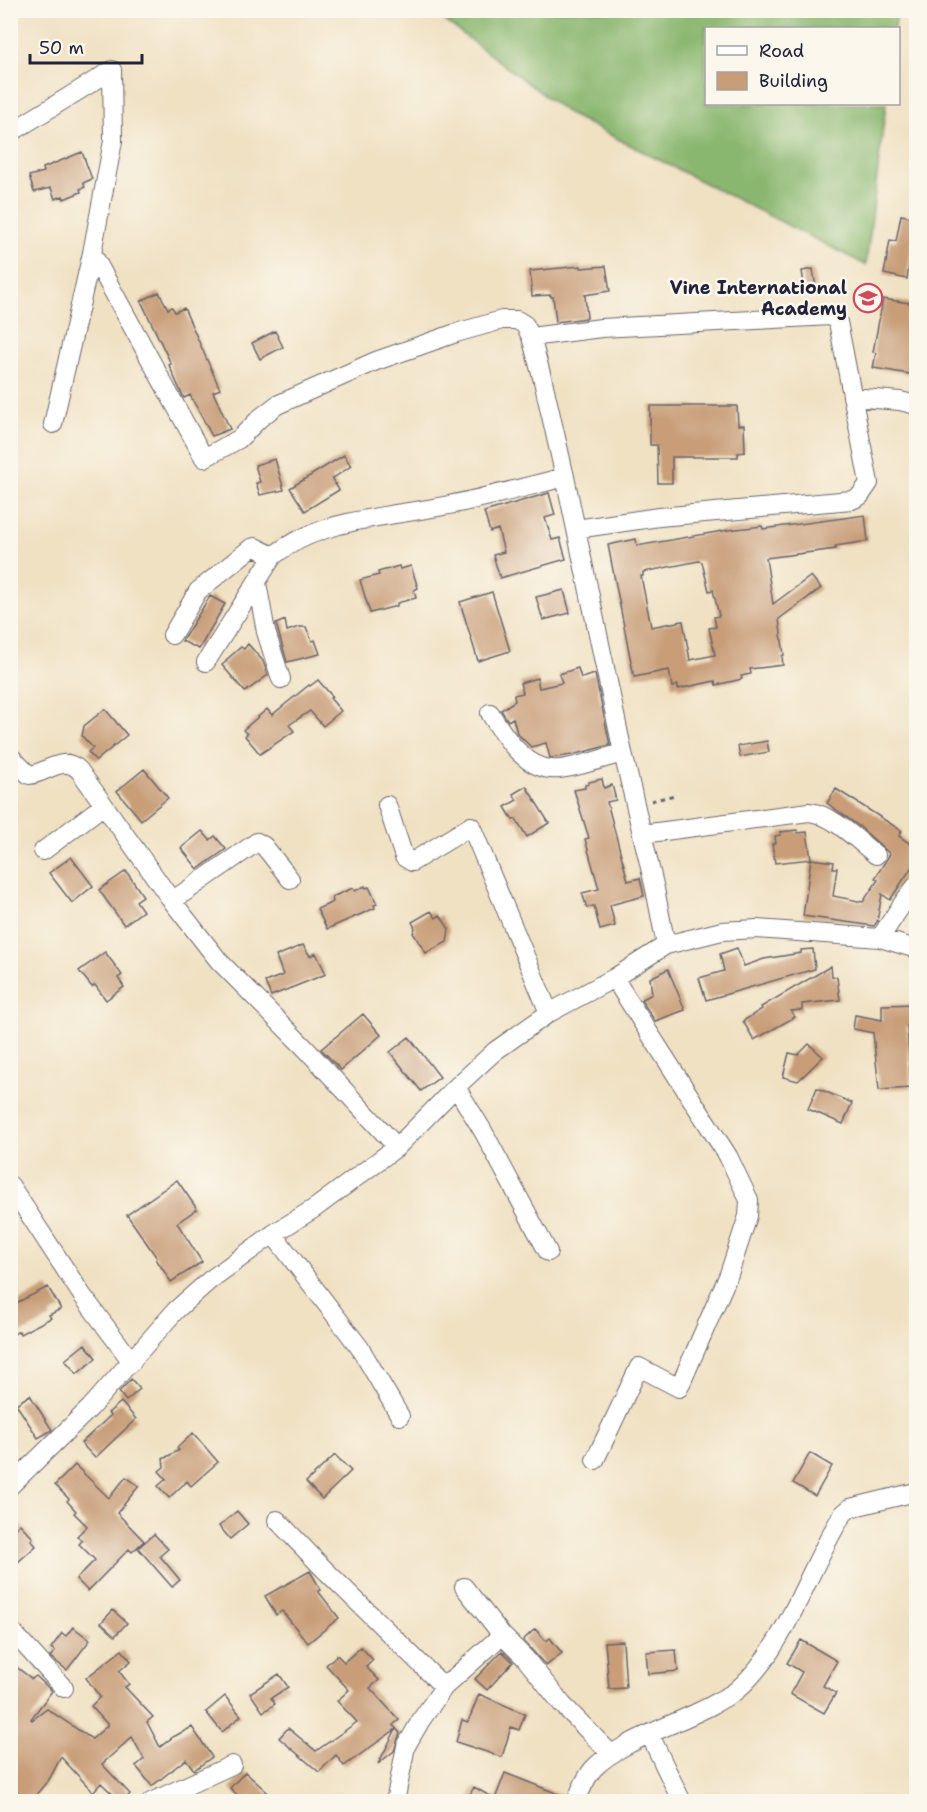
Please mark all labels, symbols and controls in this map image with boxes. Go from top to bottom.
scale bar [30,27,142,65]
legend [705,27,900,105]
text: 50 m [39,36,84,60]
text: Road [759,39,804,63]
text: Building [759,69,828,93]
place label: Vine International Academy [670,276,847,321]
school or university icon: Vine International Academy [852,282,884,314]

